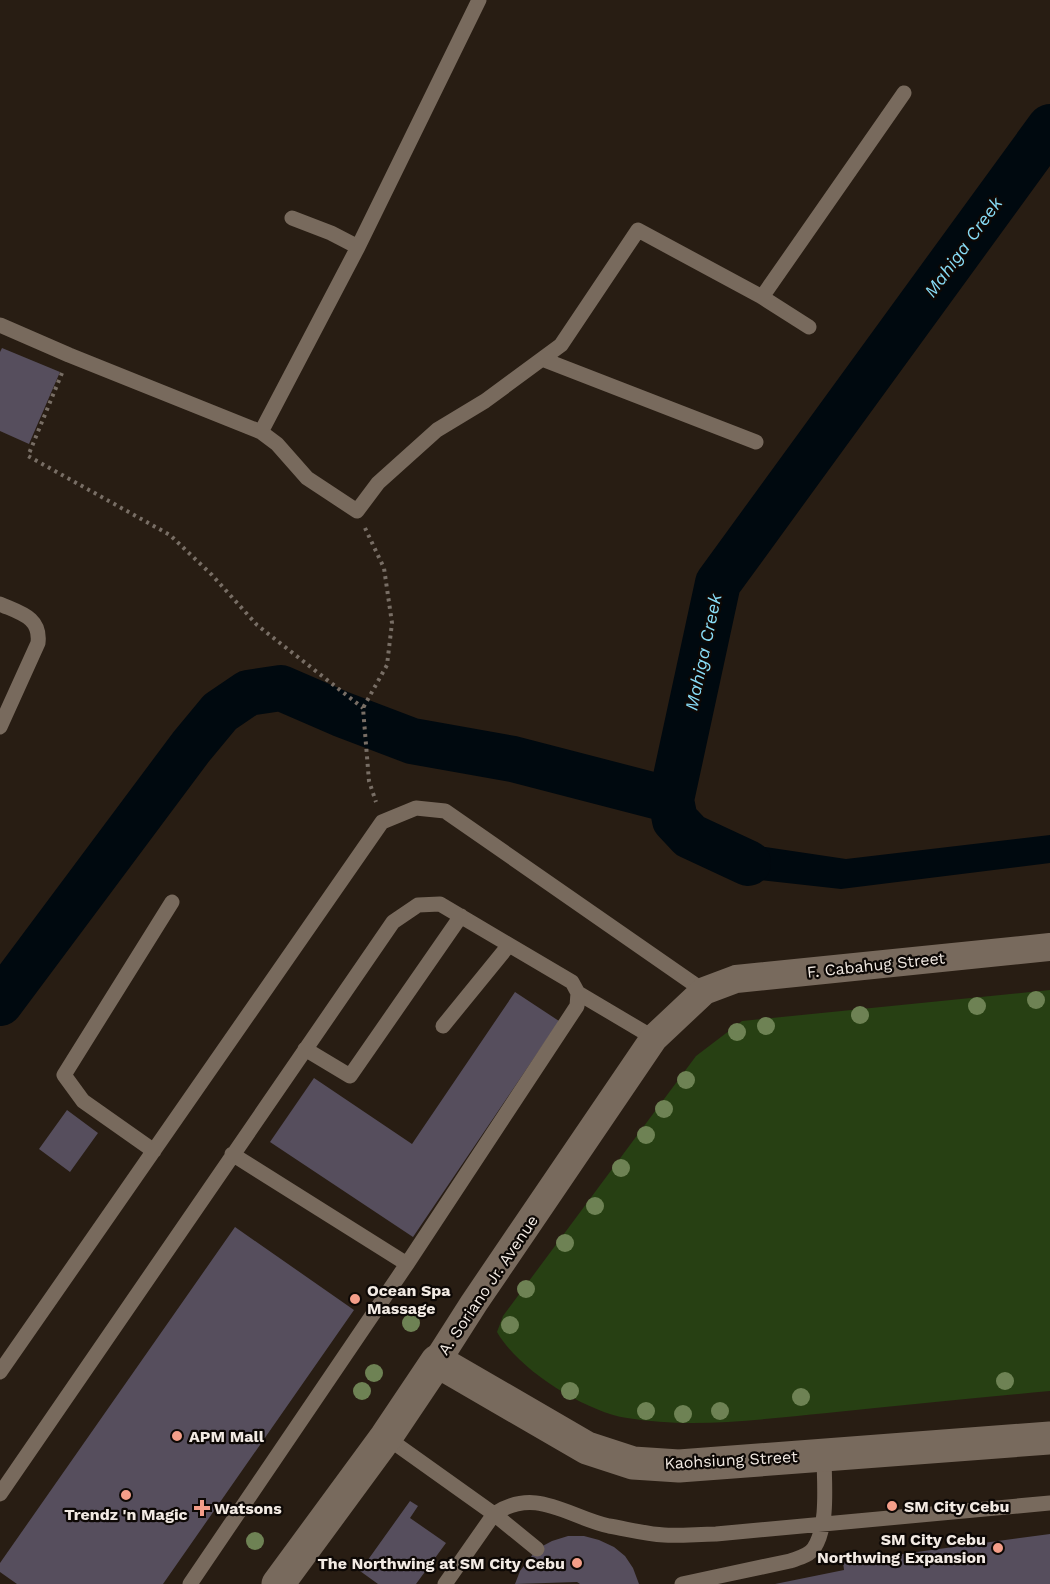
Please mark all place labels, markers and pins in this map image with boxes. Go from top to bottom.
place label: Ocean Spa Massage [367,1281,451,1318]
marker: Ocean Spa Massage [348,1292,362,1306]
place label: APM Mall [189,1427,265,1446]
marker: APM Mall [170,1429,184,1443]
marker: Trendz 'n Magic [119,1488,133,1502]
place label: SM City Cebu [904,1497,1009,1516]
place label: Watsons [214,1499,282,1518]
marker: SM City Cebu [885,1499,899,1513]
marker: Watsons [195,1501,209,1515]
place label: Trendz 'n Magic [64,1505,188,1524]
place label: SM City Cebu Northwing Expansion [817,1530,986,1567]
marker: SM City Cebu Northwing Expansion [991,1541,1005,1555]
place label: The Northwing at SM City Cebu [317,1554,565,1573]
marker: The Northwing at SM City Cebu [570,1556,584,1570]

